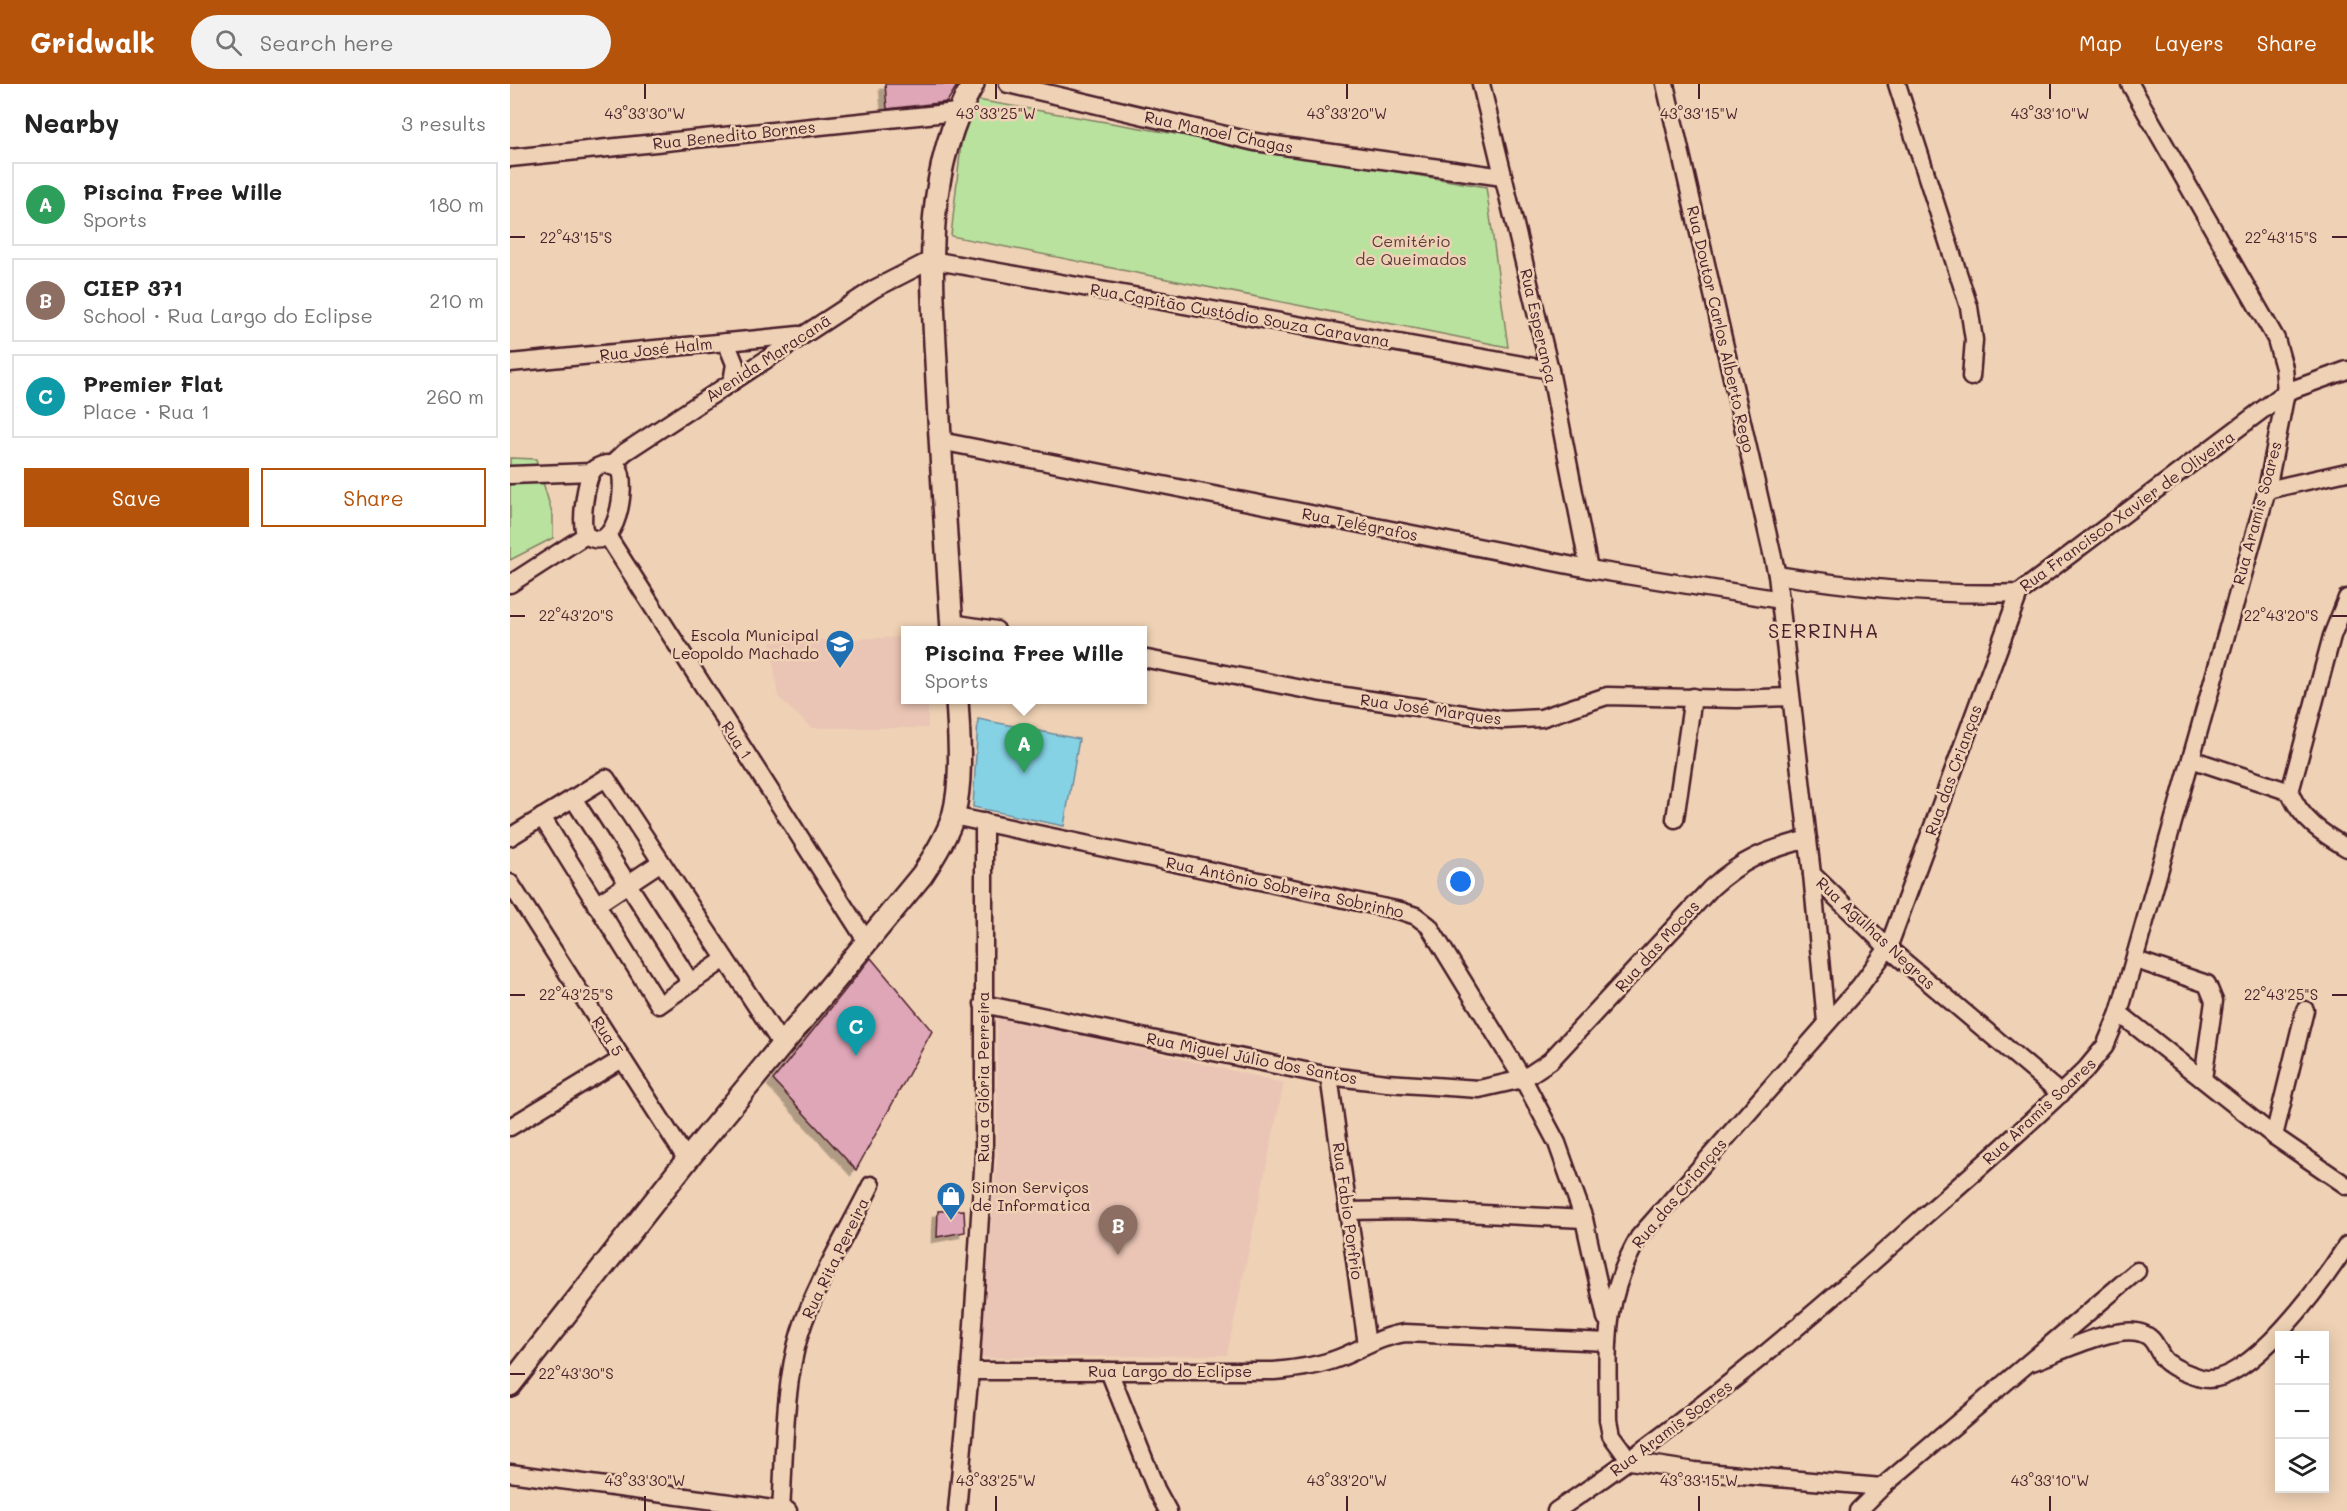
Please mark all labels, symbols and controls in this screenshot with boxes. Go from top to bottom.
search box [191,15,611,69]
text: Gridwalk [30,24,155,60]
icon: search [212,26,245,59]
text: Search here [260,28,394,57]
text: Map [2079,29,2122,56]
text: Layers [2155,29,2224,56]
text: Share [2257,29,2317,56]
text: 43°33'30"W [605,103,685,123]
text: 43°33'25"W [956,103,1036,123]
text: 43°33'20"W [1307,103,1387,123]
text: 43°33'15"W [1660,103,1738,123]
text: 43°33'10"W [2011,103,2089,123]
street label: Rua Manoel Chagas [1143,105,1295,158]
text: Nearby [24,106,119,140]
text: 3 results [401,110,486,136]
street label: Rua Benedito Bornes [652,116,816,153]
text: Piscina Free Wille [83,177,282,206]
text: A [39,191,52,217]
text: 180 m [428,191,484,217]
street label: Rua Doutor Carlos Alberto Rego [1683,203,1760,454]
text: Sports [83,206,147,232]
text: 22°43'15"S [540,227,612,247]
text: 22°43'15"S [2245,227,2317,247]
park label: Cemitério de Queimados [1355,230,1467,269]
street label: Rua Esperança [1516,266,1563,385]
text: CIEP 371 [83,273,183,302]
street label: Rua Capitão Custódio Souza Caravana [1089,278,1392,351]
text: B [39,287,52,313]
text: 210 m [429,287,484,313]
text: School · Rua Largo do Eclipse [83,302,373,328]
street label: Avenida Maracanã [701,309,835,406]
street label: Rua José Halm [599,332,713,365]
text: Premier Flat [83,369,223,398]
text: C [38,383,53,409]
text: 260 m [426,383,484,409]
text: Place · Rua 1 [83,398,210,424]
street label: Rua Francisco Xavier de Oliveira [2015,425,2238,596]
street label: Rua Aramis Soares [2227,439,2286,587]
button: Save [24,468,249,527]
button: Share [261,468,486,527]
street label: Rua Telégrafos [1300,502,1420,545]
text: 22°43'20"S [539,605,613,625]
text: 22°43'20"S [2244,605,2318,625]
district label: SERRINHA [1768,617,1880,643]
place label: Escola Municipal Leopoldo Machado [672,624,819,663]
popup [901,626,1147,704]
school or university icon: Escola Municipal Leopoldo Machado [824,628,856,670]
text: Piscina Free Wille [924,638,1124,667]
text: Sports [924,667,988,693]
street label: Rua José Marques [1359,688,1503,729]
street label: Rua das Crianças [1919,702,1986,838]
street label: Rua 1 [717,717,757,763]
pin: A [1004,724,1044,773]
street label: Rua Antônio Sobreira Sobrinho [1164,851,1406,922]
your location [1446,867,1475,896]
street label: Rua Agulhas Negras [1812,872,1941,993]
street label: Rua das Mocas [1610,895,1703,996]
text: 22°43'25"S [539,984,613,1004]
text: 22°43'25"S [2244,984,2318,1004]
street label: Rua a Glória Perreira [972,991,993,1163]
pin: C [836,1006,876,1056]
street label: Rua 5 [588,1012,629,1060]
street label: Rua Miguel Júlio dos Santos [1145,1027,1359,1088]
street label: Rua Aramis Soares [1977,1053,2100,1169]
street label: Rua das Crianças [1626,1133,1731,1252]
street label: Rua Fabio Porfrio [1328,1141,1369,1281]
place label: Simon Serviços de Informatica [972,1176,1091,1215]
shop icon: Simon Serviços de Informatica [935,1180,967,1222]
street label: Rua Rita Pereira [796,1194,873,1322]
pin: B [1098,1206,1138,1255]
map controls [2275,1331,2329,1493]
button: + [2275,1331,2329,1385]
street label: Rua Largo do Eclipse [1088,1360,1252,1381]
text: 22°43'30"S [538,1363,614,1383]
street label: Rua Aramis Soares [1605,1375,1736,1480]
button: − [2275,1385,2329,1439]
button: layers [2275,1439,2329,1493]
text: 43°33'30"W [605,1470,685,1490]
text: 43°33'25"W [956,1470,1036,1490]
text: 43°33'20"W [1307,1470,1387,1490]
text: 43°33'15"W [1660,1470,1738,1490]
text: 43°33'10"W [2011,1470,2089,1490]

